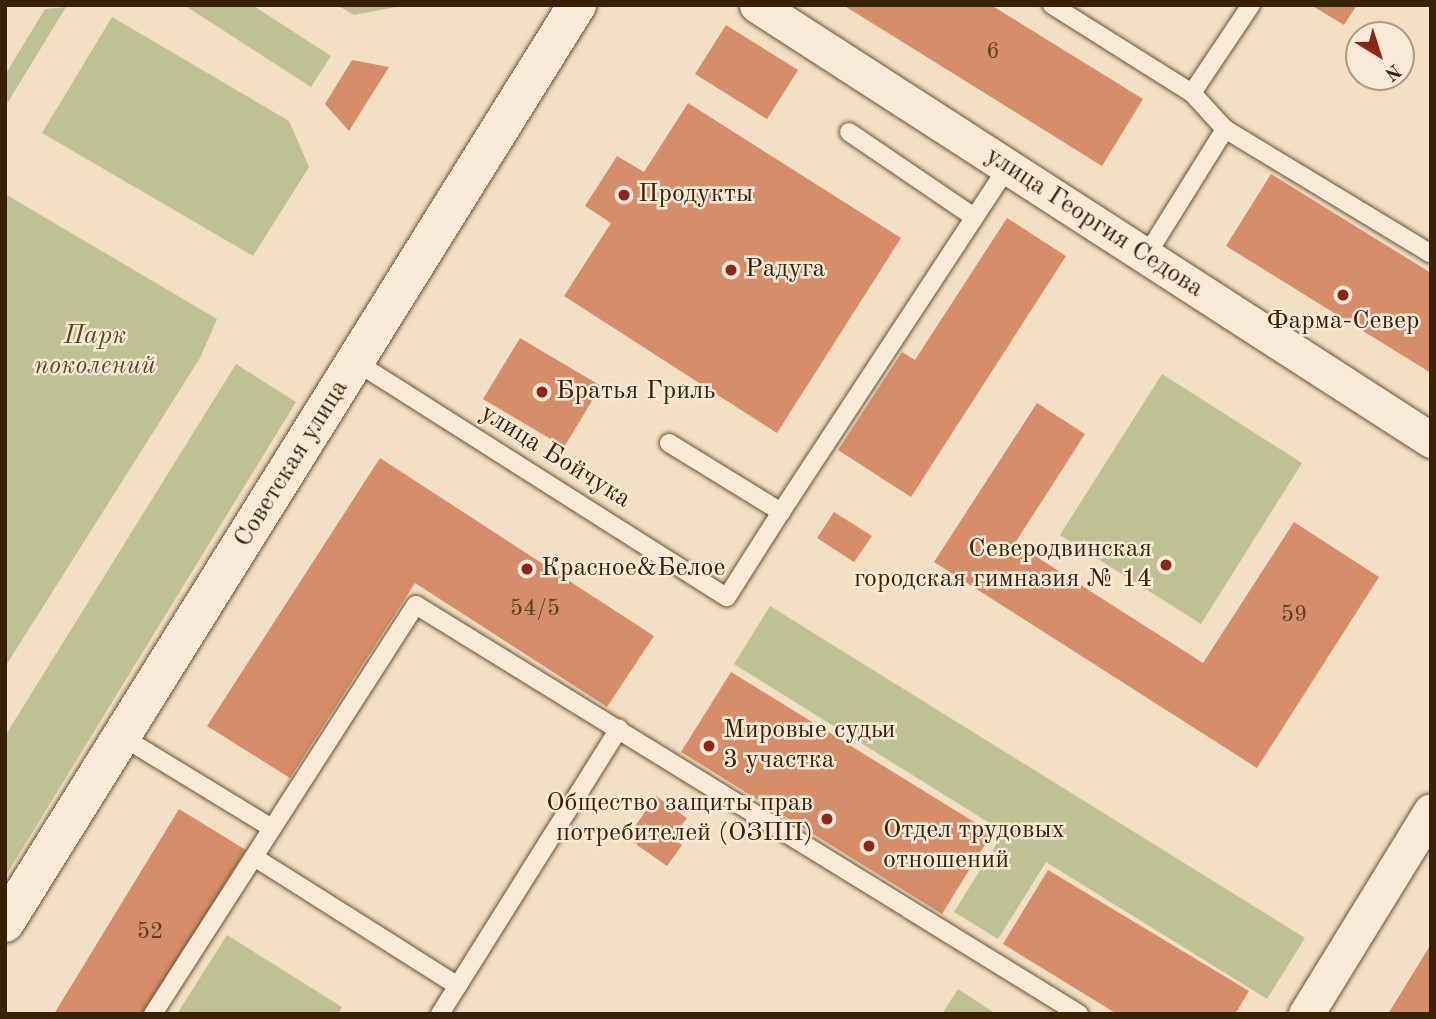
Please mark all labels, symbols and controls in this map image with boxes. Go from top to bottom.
north arrow [1345,21,1415,91]
house number: 6 [986,38,1000,66]
text: N [1380,59,1404,83]
street label: улица Георгия Седова [979,141,1209,305]
place label: Продукты [638,179,753,211]
marker: Продукты [616,187,632,203]
place label: Радуга [745,254,825,286]
marker: Радуга [723,262,739,278]
marker: Фарма-Север [1335,287,1351,303]
place label: Фарма-Север [1267,306,1419,338]
park label: Парк поколений [34,321,156,382]
street label: Советская улица [228,375,356,553]
place label: Братья Гриль [556,376,715,408]
marker: Братья Гриль [534,384,550,400]
street label: улица Бойчука [474,398,636,516]
place label: Северодвинская городская гимназия № 14 [854,534,1152,596]
place label: Красное&Белое [541,553,725,585]
marker: Северодвинская городская гимназия № 14 [1158,557,1174,573]
marker: Красное&Белое [519,561,535,577]
house number: 54/5 [510,595,560,623]
house number: 59 [1281,601,1307,629]
place label: Мировые судьи 3 участка [723,715,895,776]
marker: Мировые судьи 3 участка [701,738,717,754]
place label: Общество защиты прав потребителей (ОЗПП) [546,788,813,850]
marker: Общество защиты прав потребителей (ОЗПП) [819,811,835,827]
place label: Отдел трудовых отношений [883,815,1065,876]
marker: Отдел трудовых отношений [861,838,877,854]
house number: 52 [137,918,163,946]

